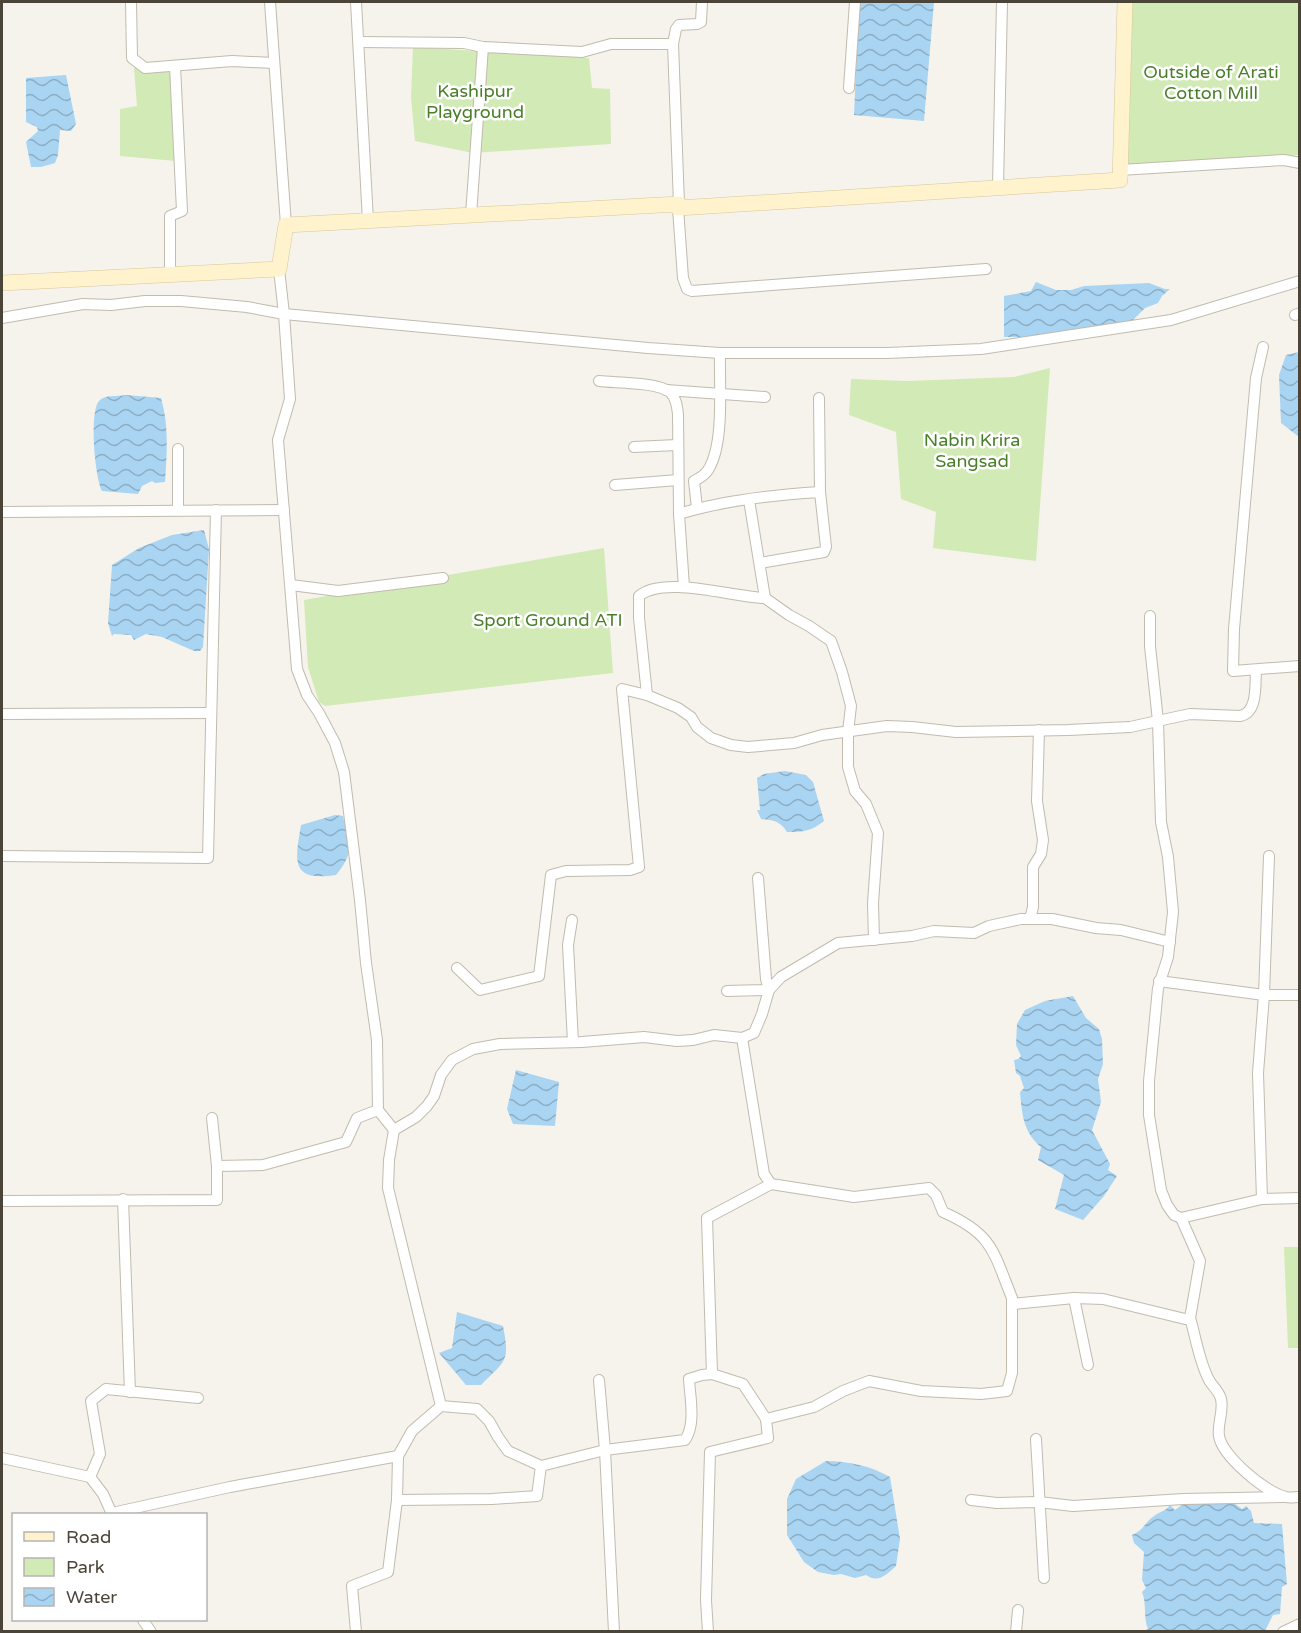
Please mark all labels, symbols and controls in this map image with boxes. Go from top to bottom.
park label: Outside of Arati Cotton Mill [1143,61,1279,104]
park label: Kashipur Playground [426,80,524,123]
park label: Nabin Krira Sangsad [924,429,1020,472]
park label: Sport Ground ATI [473,609,623,631]
legend [12,1513,207,1621]
text: Road [66,1526,111,1548]
text: Park [66,1556,105,1578]
text: Water [66,1586,117,1608]

